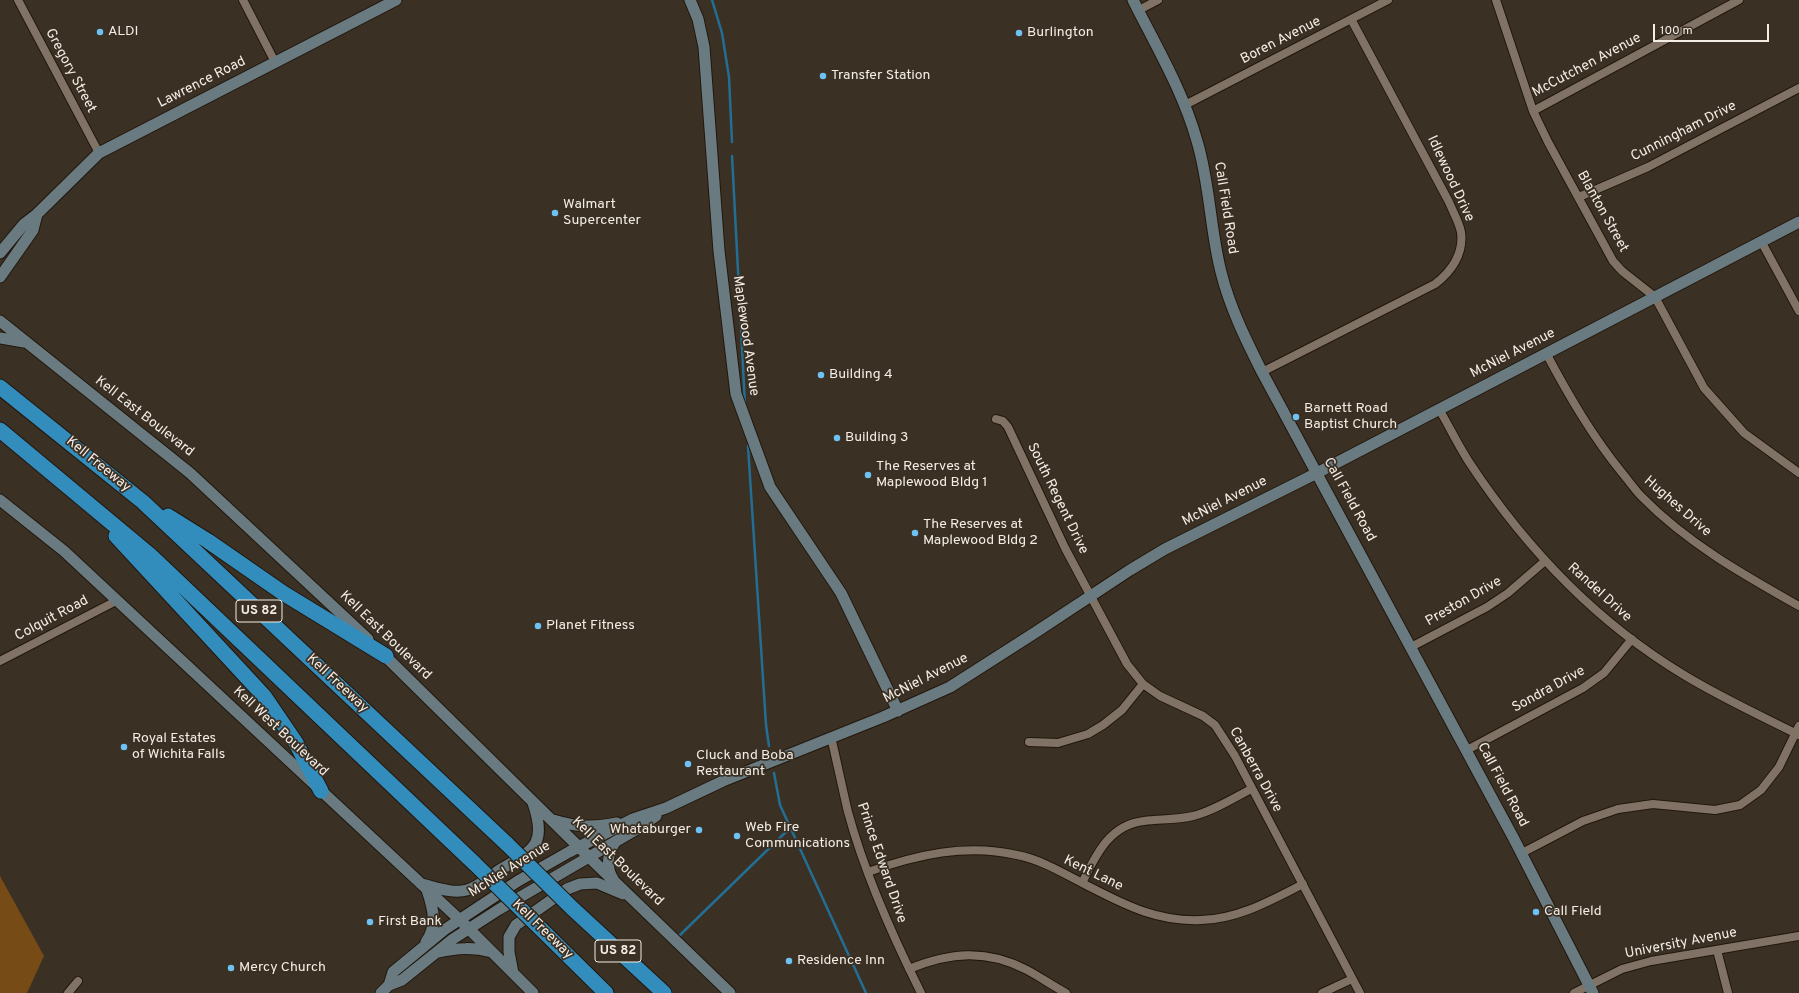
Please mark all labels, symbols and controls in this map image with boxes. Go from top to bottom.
street label: Boren Avenue [1238,14,1324,68]
scale bar [1655,16,1771,42]
text: 100 m [1660,23,1693,39]
place label: ALDI [108,24,138,40]
place label: Burlington [1027,25,1094,41]
street label: Gregory Street [41,26,99,116]
marker: ALDI [95,27,105,37]
marker: Burlington [1014,28,1024,38]
street label: McCutchen Avenue [1530,30,1644,102]
street label: Lawrence Road [155,54,249,112]
place label: Transfer Station [831,68,930,84]
marker: Transfer Station [818,71,828,81]
street label: Cunningham Drive [1628,98,1740,166]
street label: Idlewood Drive [1423,133,1477,225]
street label: Call Field Road [1209,161,1241,255]
street label: Blanton Street [1573,168,1631,256]
place label: Walmart Supercenter [563,197,641,230]
marker: Walmart Supercenter [550,208,560,218]
street label: Maplewood Avenue [728,275,762,397]
street label: McNiel Avenue [1468,325,1558,383]
place label: Building 4 [829,367,893,383]
marker: Building 4 [816,370,826,380]
street label: Kell East Boulevard [91,373,197,461]
place label: Barnett Road Baptist Church [1304,401,1397,434]
marker: Barnett Road Baptist Church [1291,412,1301,422]
place label: Building 3 [845,430,908,446]
marker: Building 3 [832,433,842,443]
street label: Kell Freeway [62,434,134,496]
street label: South Regent Drive [1023,441,1091,557]
street label: Call Field Road [1319,455,1379,545]
place label: The Reserves at Maplewood Bldg 1 [876,459,988,492]
marker: The Reserves at Maplewood Bldg 1 [863,470,873,480]
street label: McNiel Avenue [1180,473,1270,531]
street label: Hughes Drive [1640,473,1714,541]
place label: The Reserves at Maplewood Bldg 2 [923,517,1038,550]
marker: The Reserves at Maplewood Bldg 2 [910,528,920,538]
street label: Randel Drive [1564,560,1634,626]
street label: Preston Drive [1423,573,1505,631]
street label: Kell East Boulevard [336,588,434,684]
street label: Colquit Road [12,593,92,645]
road number: US 82 [236,600,282,622]
place label: Planet Fitness [546,618,635,634]
marker: Planet Fitness [533,621,543,631]
street label: McNiel Avenue [881,650,971,708]
street label: Kell Freeway [302,651,372,717]
street label: Sondra Drive [1510,663,1588,717]
street label: Kell West Boulevard [229,683,331,781]
street label: Canberra Drive [1225,725,1285,815]
place label: Royal Estates of Wichita Falls [132,731,225,764]
street label: Call Field Road [1473,740,1531,830]
marker: Royal Estates of Wichita Falls [119,742,129,752]
place label: Cluck and Boba Restaurant [696,748,794,780]
marker: Cluck and Boba Restaurant [683,759,693,769]
street label: Prince Edward Drive [852,801,910,925]
street label: Kell East Boulevard [568,814,666,910]
place label: Web Fire Communications [745,820,850,852]
place label: Whataburger [610,822,691,838]
marker: Whataburger [694,825,704,835]
marker: Web Fire Communications [732,831,742,841]
street label: McNiel Avenue [466,838,554,902]
street label: Kent Lane [1061,852,1125,896]
street label: Kell Freeway [508,897,576,963]
place label: Call Field [1544,904,1602,920]
marker: Call Field [1531,907,1541,917]
place label: First Bank [378,914,442,930]
marker: First Bank [365,917,375,927]
street label: University Avenue [1624,925,1738,963]
road number: US 82 [595,940,641,962]
place label: Residence Inn [797,953,885,969]
marker: Residence Inn [784,956,794,966]
place label: Mercy Church [239,960,326,976]
marker: Mercy Church [226,963,236,973]

